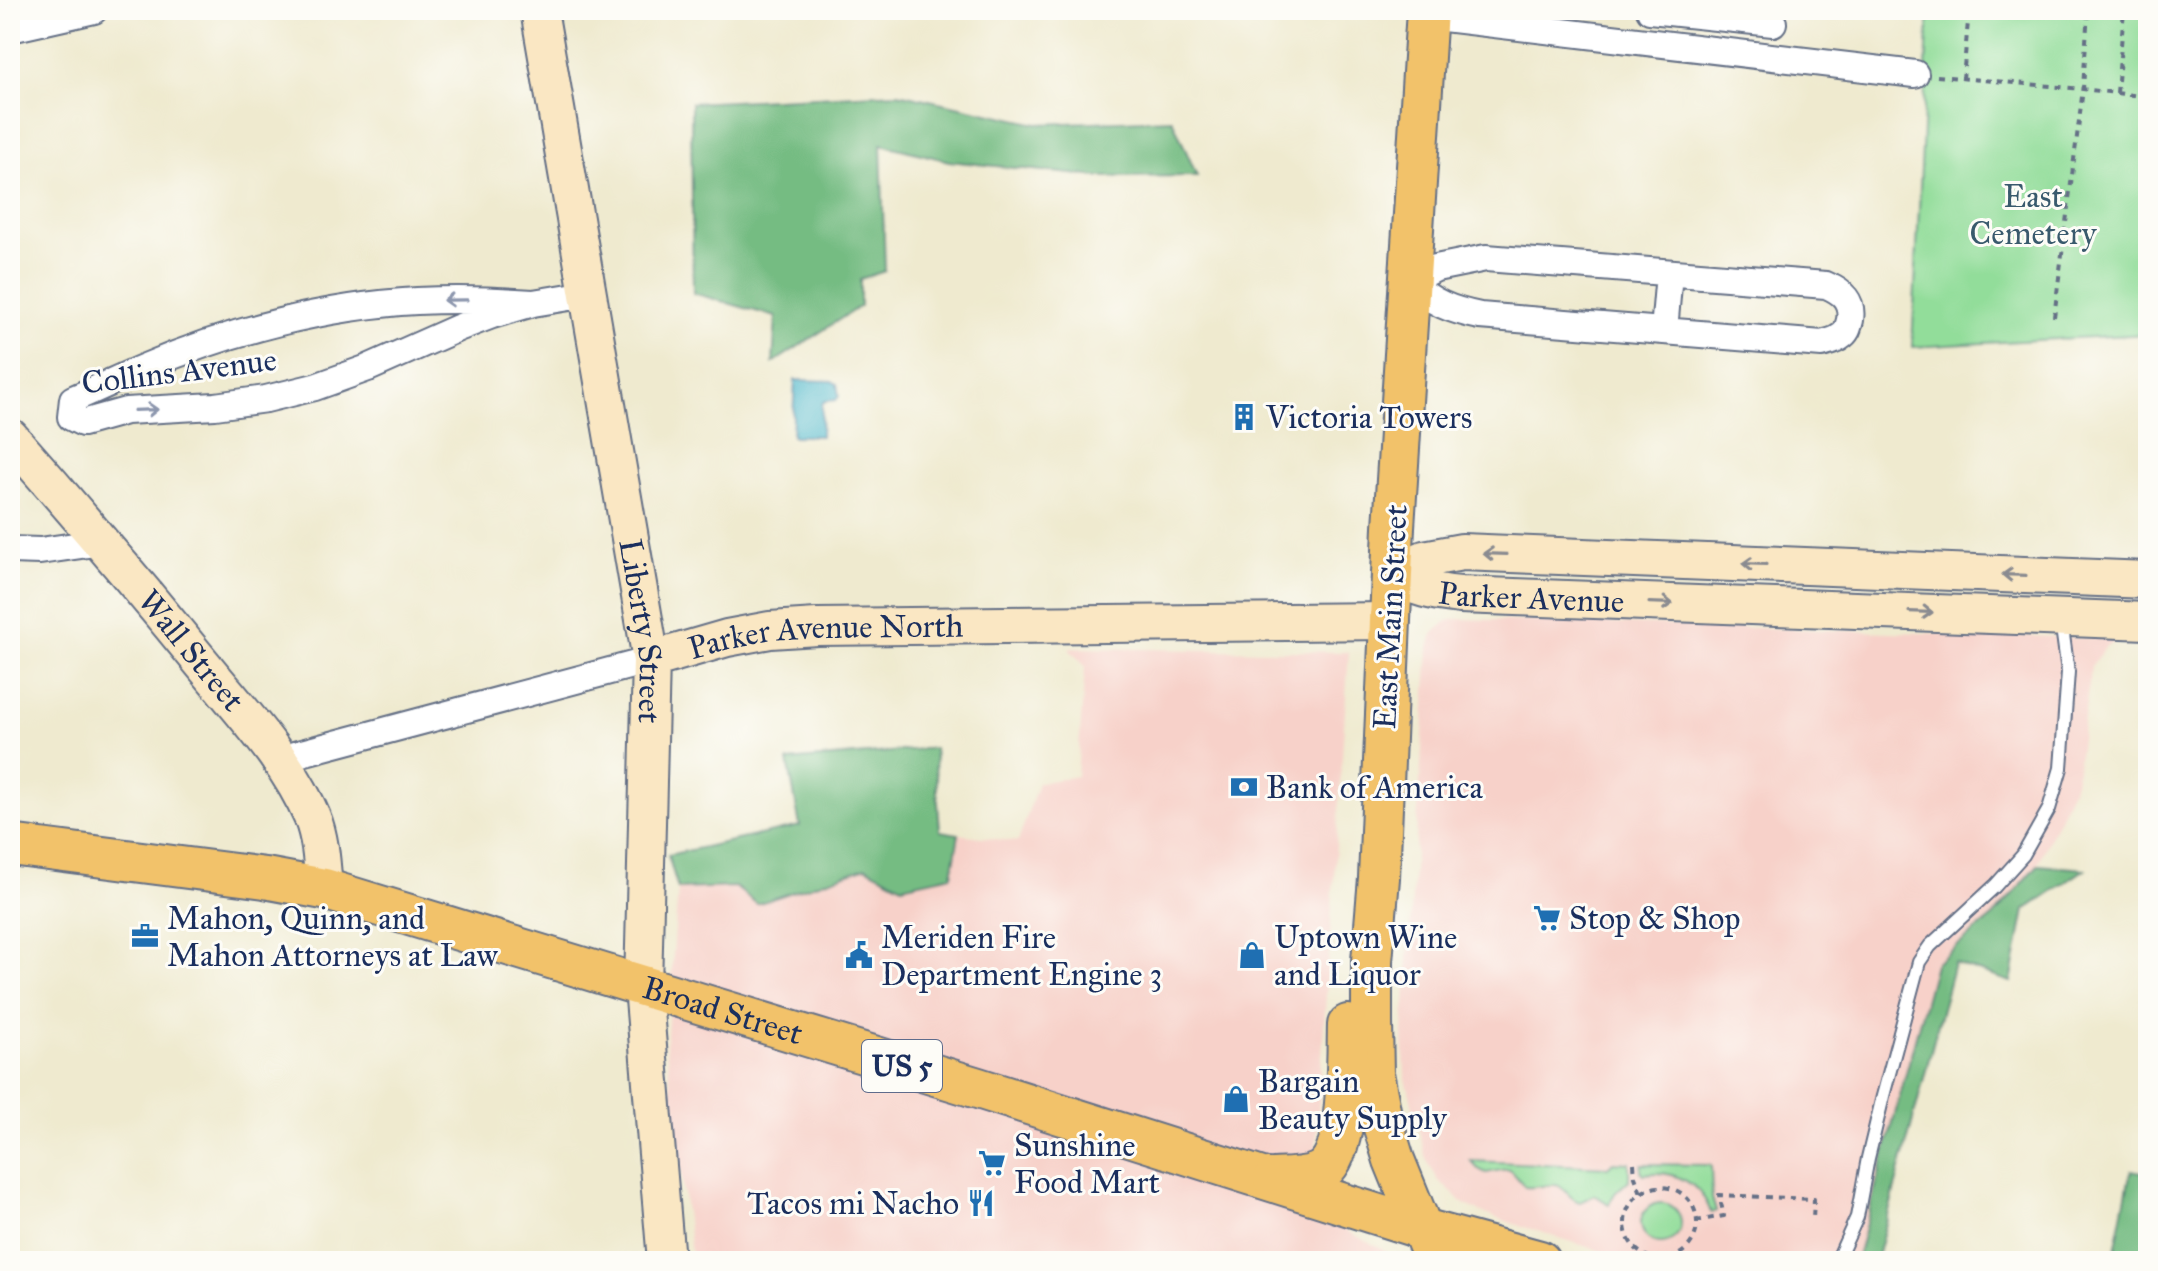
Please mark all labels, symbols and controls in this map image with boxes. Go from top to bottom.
park label: East Cemetery [1970,177,2097,253]
one-way arrow [442,292,469,308]
street label: Collins Avenue [79,340,279,403]
place label: Victoria Towers [1265,398,1472,437]
building icon: Victoria Towers [1229,402,1259,432]
one-way arrow [132,403,159,418]
street label: East Main Street [1365,503,1416,731]
street label: Liberty Street [610,536,670,724]
one-way arrow [1482,546,1509,561]
one-way arrow [1741,557,1768,572]
one-way arrow [2001,567,2028,582]
street label: Parker Avenue [1436,573,1625,621]
street label: Wall Street [130,582,253,719]
one-way arrow [1647,595,1674,610]
one-way arrow [1907,605,1934,620]
street label: Parker Avenue North [684,606,964,668]
place label: Bank of America [1266,768,1484,807]
bank icon: Bank of America [1229,772,1259,802]
place label: Mahon, Quinn, and Mahon Attorneys at Law [167,899,499,975]
place label: Stop & Shop [1569,899,1740,938]
supermarket icon: Stop & Shop [1532,903,1562,933]
place label: Meriden Fire Department Engine 3 [881,918,1162,994]
place label: Uptown Wine and Liquor [1274,918,1457,994]
office icon: Mahon, Quinn, and Mahon Attorneys at Law [130,921,160,951]
public building icon: Meriden Fire Department Engine 3 [844,940,874,970]
shop icon: Uptown Wine and Liquor [1237,940,1267,970]
street label: Broad Street [638,968,807,1054]
road number: US 5 [862,1040,942,1092]
place label: Bargain Beauty Supply [1258,1062,1448,1138]
shop icon: Bargain Beauty Supply [1221,1084,1251,1114]
place label: Sunshine Food Mart [1014,1126,1160,1202]
supermarket icon: Sunshine Food Mart [977,1148,1007,1178]
place label: Tacos mi Nacho [747,1184,959,1223]
restaurant icon: Tacos mi Nacho [966,1188,996,1218]

